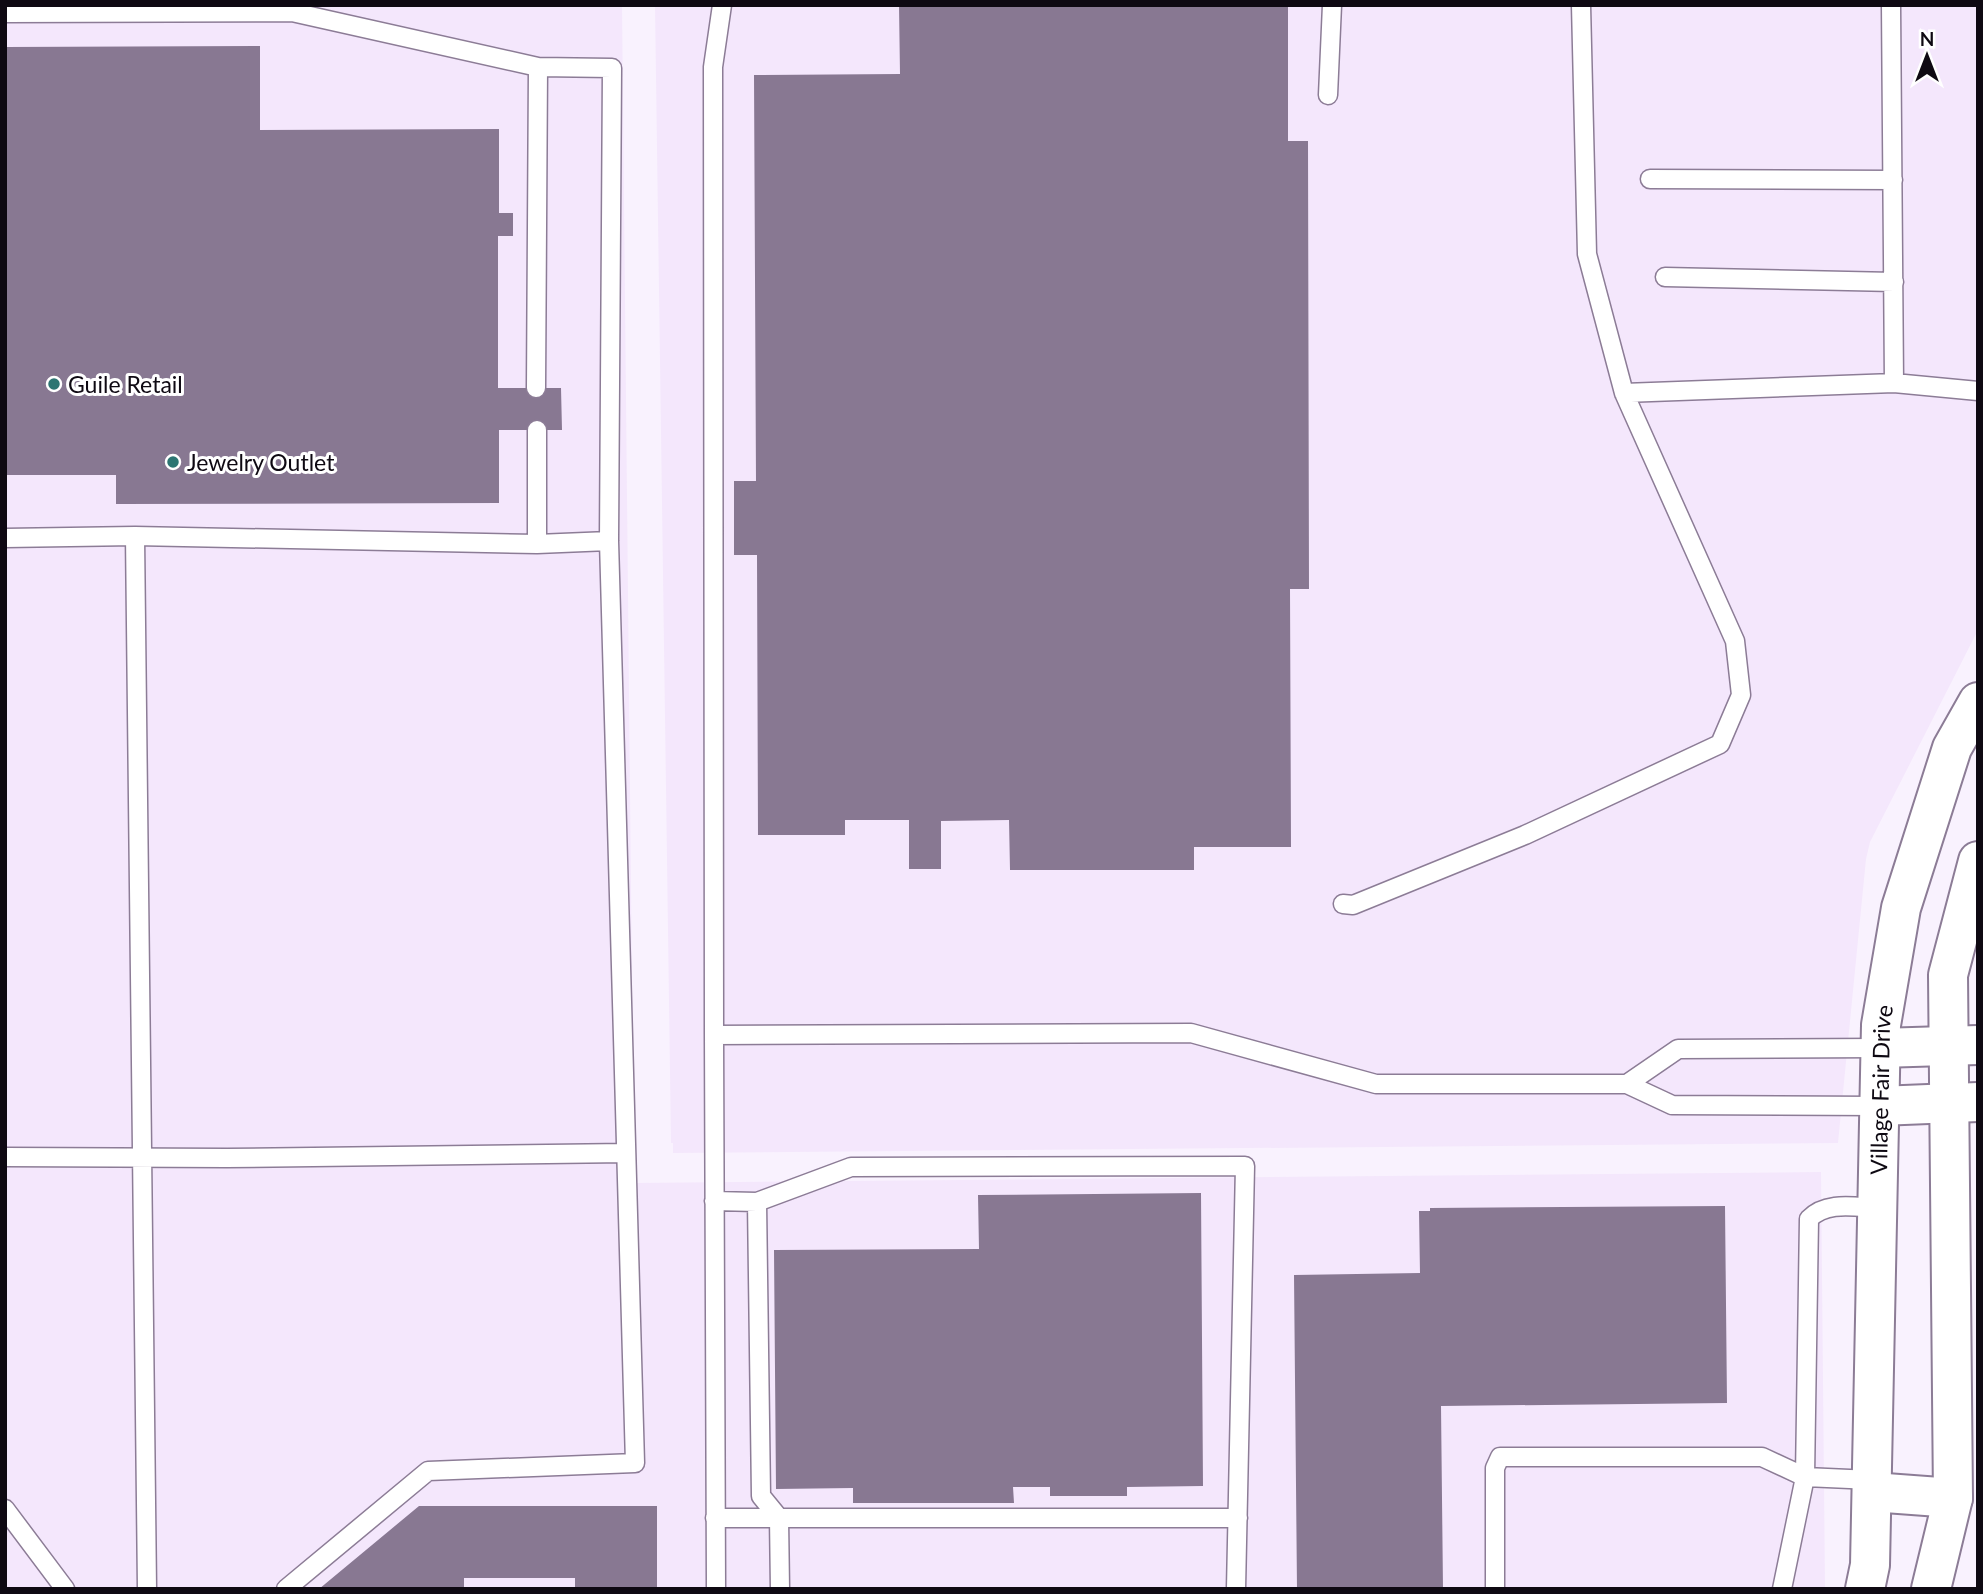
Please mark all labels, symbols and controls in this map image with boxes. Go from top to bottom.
north arrow [1892,21,1962,91]
text: N [1920,27,1934,50]
place label: Guile Retail [68,370,183,398]
marker: Guile Retail [46,376,62,392]
place label: Jewelry Outlet [187,448,335,476]
marker: Jewelry Outlet [165,454,181,470]
street label: Village Fair Drive [1864,1002,1898,1175]

